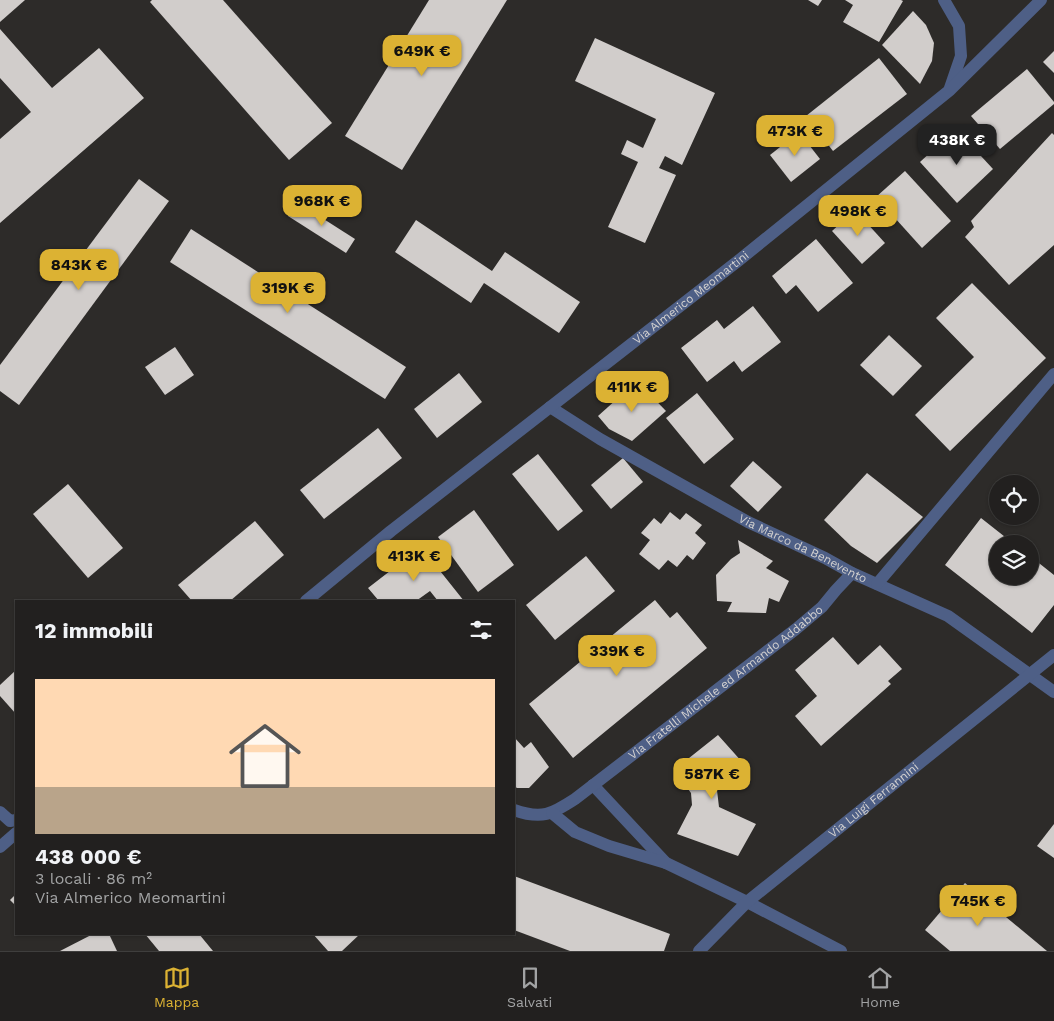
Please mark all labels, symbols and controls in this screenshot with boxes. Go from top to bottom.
pin: 649K € [381,34,463,77]
text: 649K € [394,41,450,60]
pin: 473K € [754,114,836,157]
text: 473K € [767,121,823,140]
pin: 438K € [916,124,998,166]
text: 438K € [929,130,985,149]
pin: 968K € [281,184,363,227]
text: 968K € [294,191,350,210]
pin: 498K € [817,194,899,237]
text: 498K € [829,201,887,220]
pin: 843K € [38,248,120,291]
street label: Via Almerico Meomartini [630,248,752,347]
text: 843K € [51,255,107,274]
pin: 319K € [247,272,329,314]
text: 319K € [261,278,315,297]
pin: 411K € [591,370,673,413]
text: 411K € [607,377,657,396]
map controls [989,475,1039,585]
button: locate [989,475,1039,525]
street label: Via Marco da Benevento [736,511,869,586]
button: layers [989,535,1039,585]
pin: 413K € [373,540,455,582]
text: 413K € [387,546,441,565]
street label: Via Fratelli Michele ed Armando Addabbo [626,602,826,762]
icon: filters [467,616,495,644]
text: 12 immobili [35,618,153,643]
pin: 339K € [576,634,658,677]
text: 339K € [589,641,645,660]
icon: home [220,711,310,801]
pin: 587K € [671,758,753,800]
street label: Via Luigi Ferrannini [826,760,921,841]
text: 587K € [684,764,740,783]
text: 438 000 € [35,844,142,869]
text: 3 locali · 86 m² [35,869,152,888]
pin: 745K € [937,884,1019,927]
text: Via Almerico Meomartini [35,888,226,907]
text: 745K € [951,891,1005,910]
tab: Mappa [154,964,199,1010]
tab: Salvati [507,964,552,1010]
tab: Home [860,964,900,1010]

